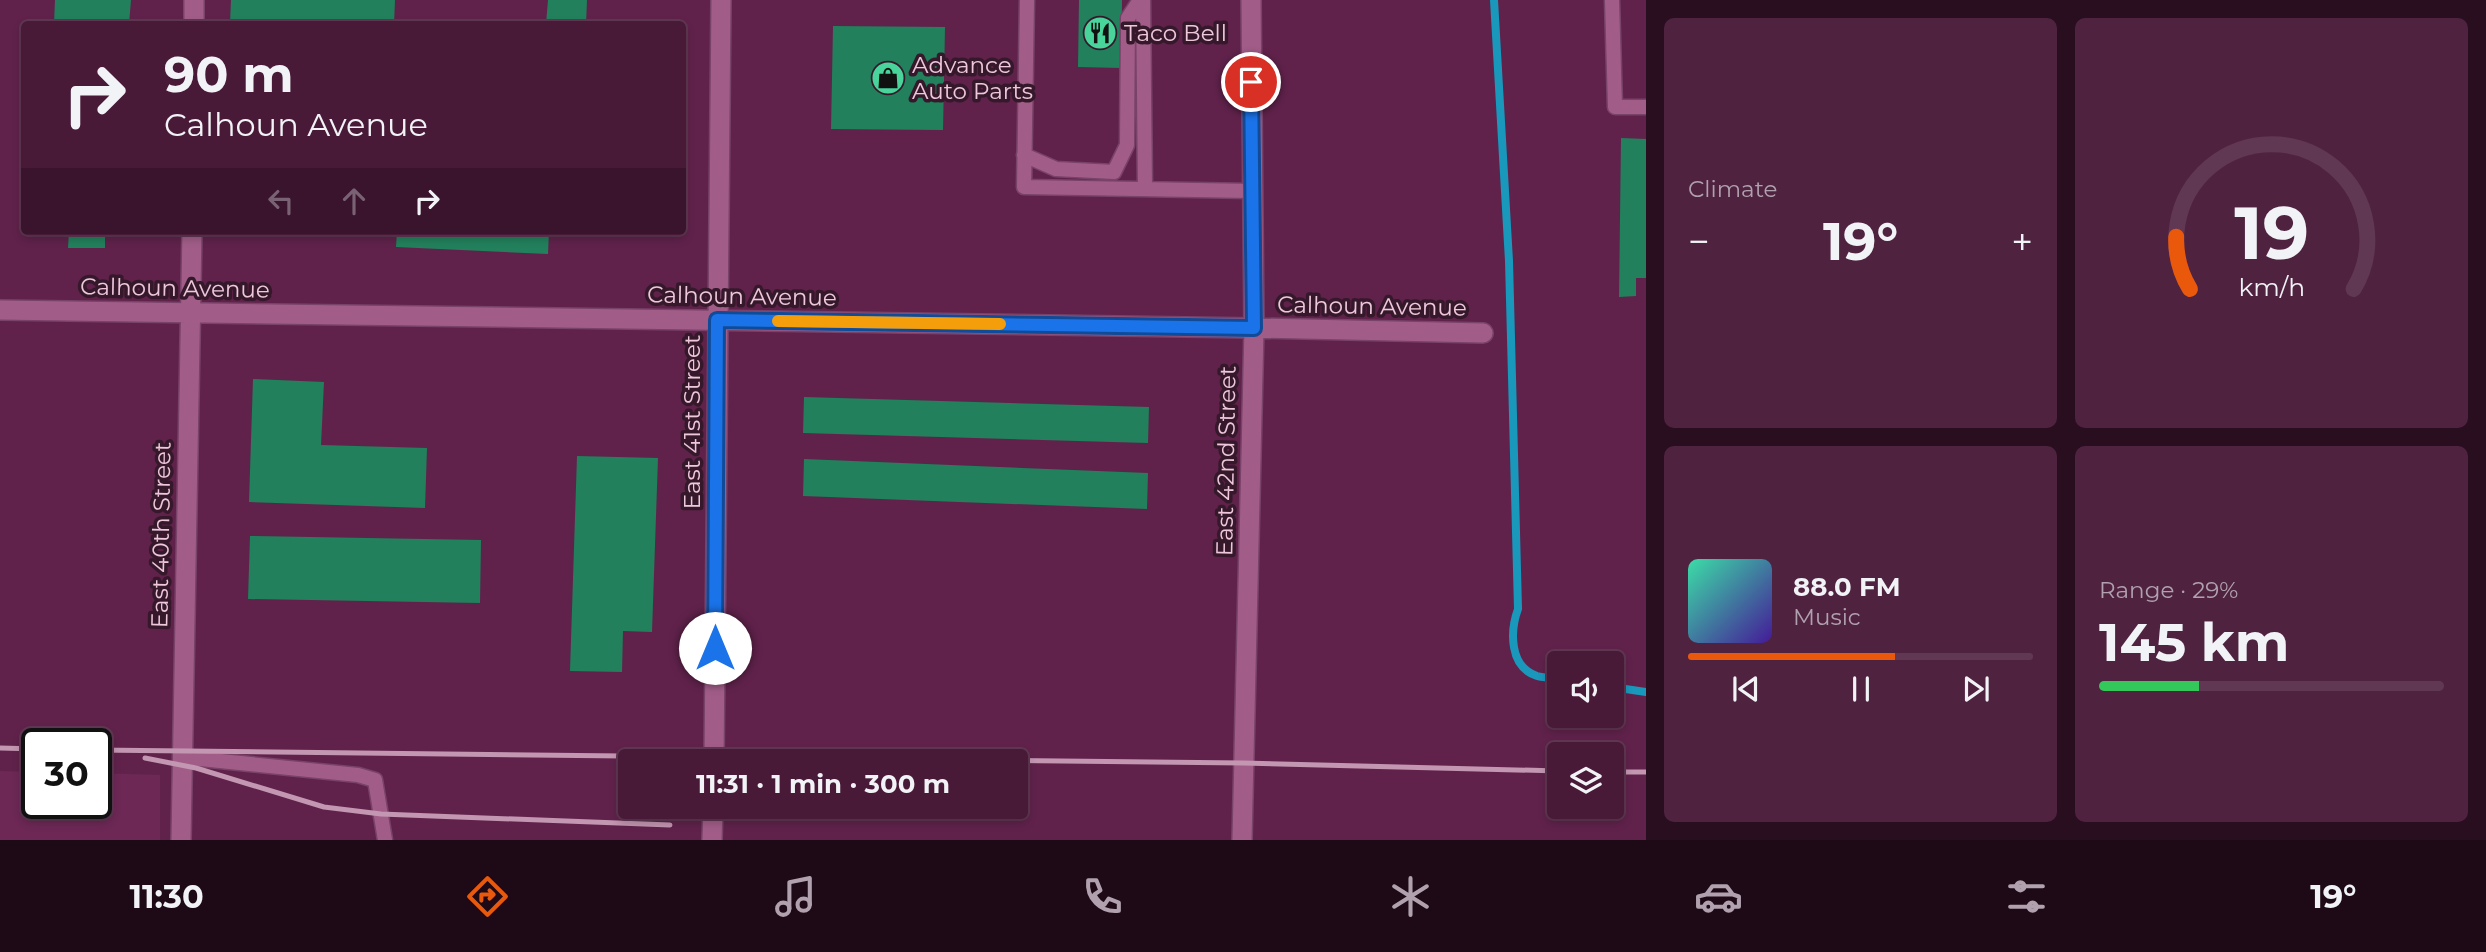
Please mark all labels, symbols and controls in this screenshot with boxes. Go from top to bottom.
restaurant icon: Taco Bell [1081,14,1119,52]
place label: Taco Bell [1124,19,1227,47]
text: 90 m [164,45,294,104]
icon: right [49,49,140,140]
place label: Advance Auto Parts [912,51,1033,105]
pin [1221,52,1281,112]
shop icon: Advance Auto Parts [869,59,907,97]
icon: arrive [1232,63,1270,101]
text: Calhoun Avenue [164,105,428,144]
text: Climate [1688,175,1777,203]
icon: left [262,182,300,220]
icon: ahead [335,182,373,220]
icon: right [408,182,446,220]
text: 19 [2234,189,2309,277]
text: 19° [1823,210,1898,273]
text: − [1688,218,1710,265]
text: + [2011,218,2033,265]
street label: Calhoun Avenue [80,272,270,304]
text: km/h [2238,272,2305,302]
street label: Calhoun Avenue [647,280,837,312]
street label: Calhoun Avenue [1277,290,1467,322]
street label: East 41st Street [678,335,706,509]
street label: East 42nd Street [1210,366,1242,556]
street label: East 40th Street [145,442,177,628]
text: 88.0 FM [1793,571,1901,603]
text: Range · 29% [2099,576,2238,604]
text: Music [1793,603,1861,631]
position arrow [678,611,752,685]
text: 145 km [2099,611,2289,674]
map controls [1547,651,1624,819]
button: sound [1547,651,1624,728]
icon: previous [1727,670,1765,708]
icon: pause [1842,670,1880,708]
icon: next [1957,670,1995,708]
speed limit sign: 30 [21,728,112,819]
button: layers [1547,742,1624,819]
text: 11:31 · 1 min · 300 m [696,768,950,800]
icon: directions [463,872,512,921]
icon: music [771,872,820,921]
icon: phone [1078,872,1127,921]
icon: climate [1386,872,1435,921]
icon: car [1694,872,1743,921]
icon: filters [2002,872,2051,921]
text: 11:30 [129,877,204,916]
text: 19° [2310,877,2357,916]

